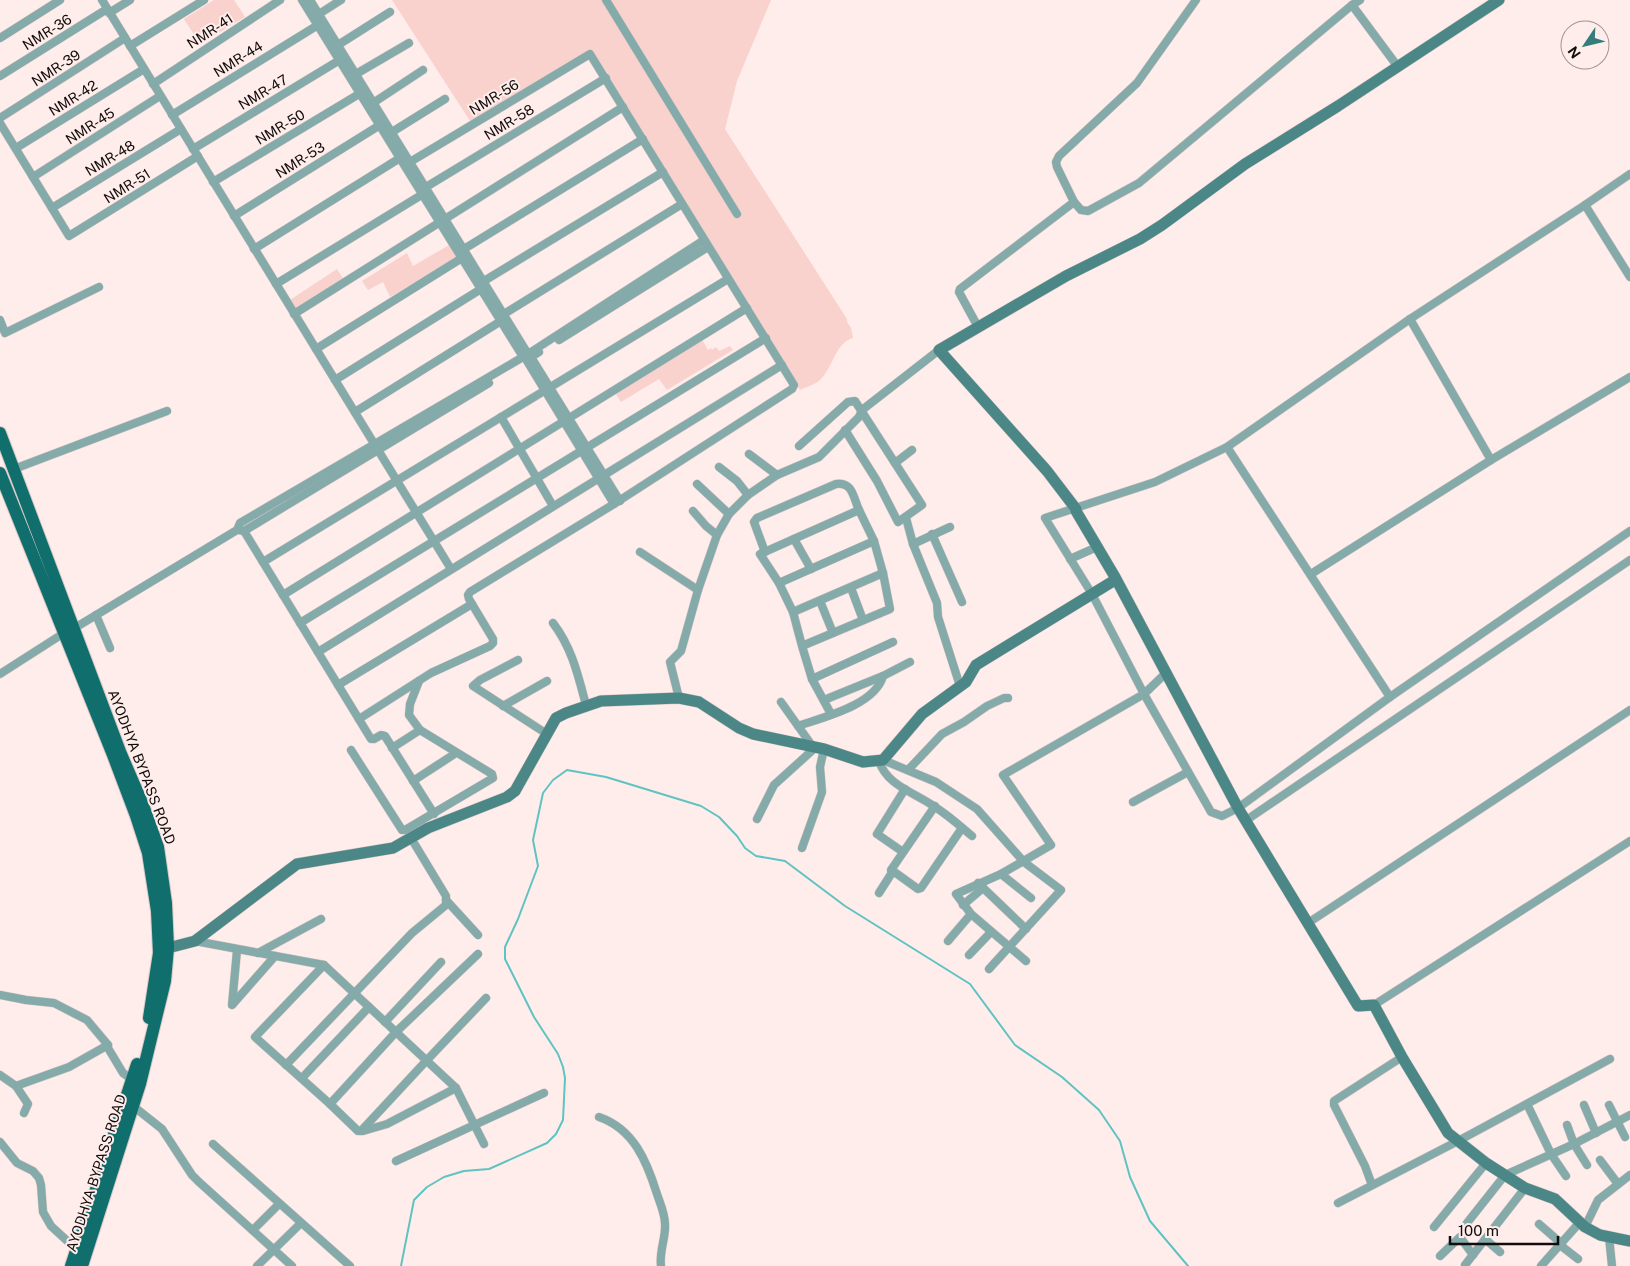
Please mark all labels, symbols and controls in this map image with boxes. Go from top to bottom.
street label: NMR-41 [184,10,236,52]
street label: NMR-36 [20,11,75,53]
north arrow [1560,20,1610,70]
street label: NMR-44 [211,38,266,80]
text: N [1565,43,1584,62]
street label: NMR-39 [29,46,83,90]
street label: NMR-47 [236,71,290,113]
street label: NMR-56 [466,76,522,118]
street label: NMR-42 [46,77,100,119]
street label: NMR-58 [481,101,537,143]
street label: NMR-45 [63,104,117,148]
street label: NMR-50 [252,106,308,148]
street label: NMR-48 [82,137,138,179]
street label: NMR-53 [272,139,328,181]
street label: NMR-51 [101,165,153,207]
street label: AYODHYA BYPASS ROAD [105,687,179,847]
street label: AYODHYA BYPASS ROAD [63,1092,129,1254]
scale bar [1450,1214,1558,1246]
text: 100 m [1458,1222,1499,1239]

